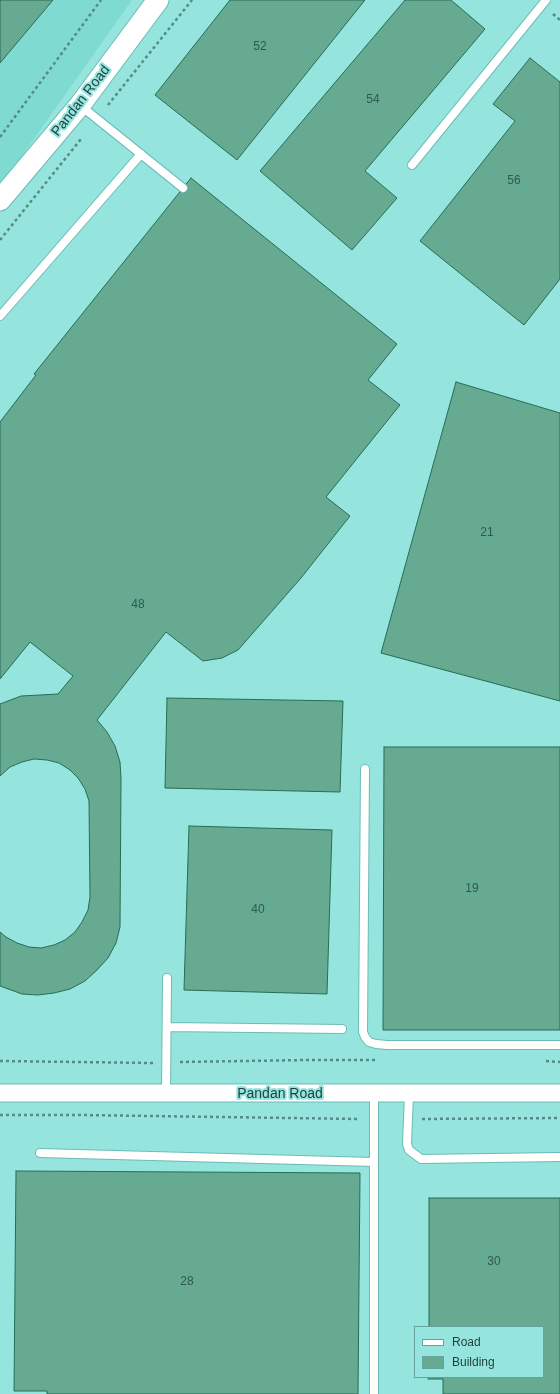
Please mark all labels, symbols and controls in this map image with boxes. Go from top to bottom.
house number: 52 [253,40,267,54]
street label: Pandan Road [48,62,114,140]
house number: 54 [366,93,380,107]
house number: 56 [507,174,521,188]
house number: 21 [480,526,494,540]
house number: 48 [131,598,145,612]
house number: 19 [465,882,479,896]
house number: 40 [251,903,265,917]
street label: Pandan Road [237,1086,323,1102]
house number: 30 [487,1255,501,1269]
house number: 28 [180,1275,194,1289]
legend [414,1326,544,1378]
text: Road [452,1335,481,1349]
text: Building [452,1355,495,1369]

